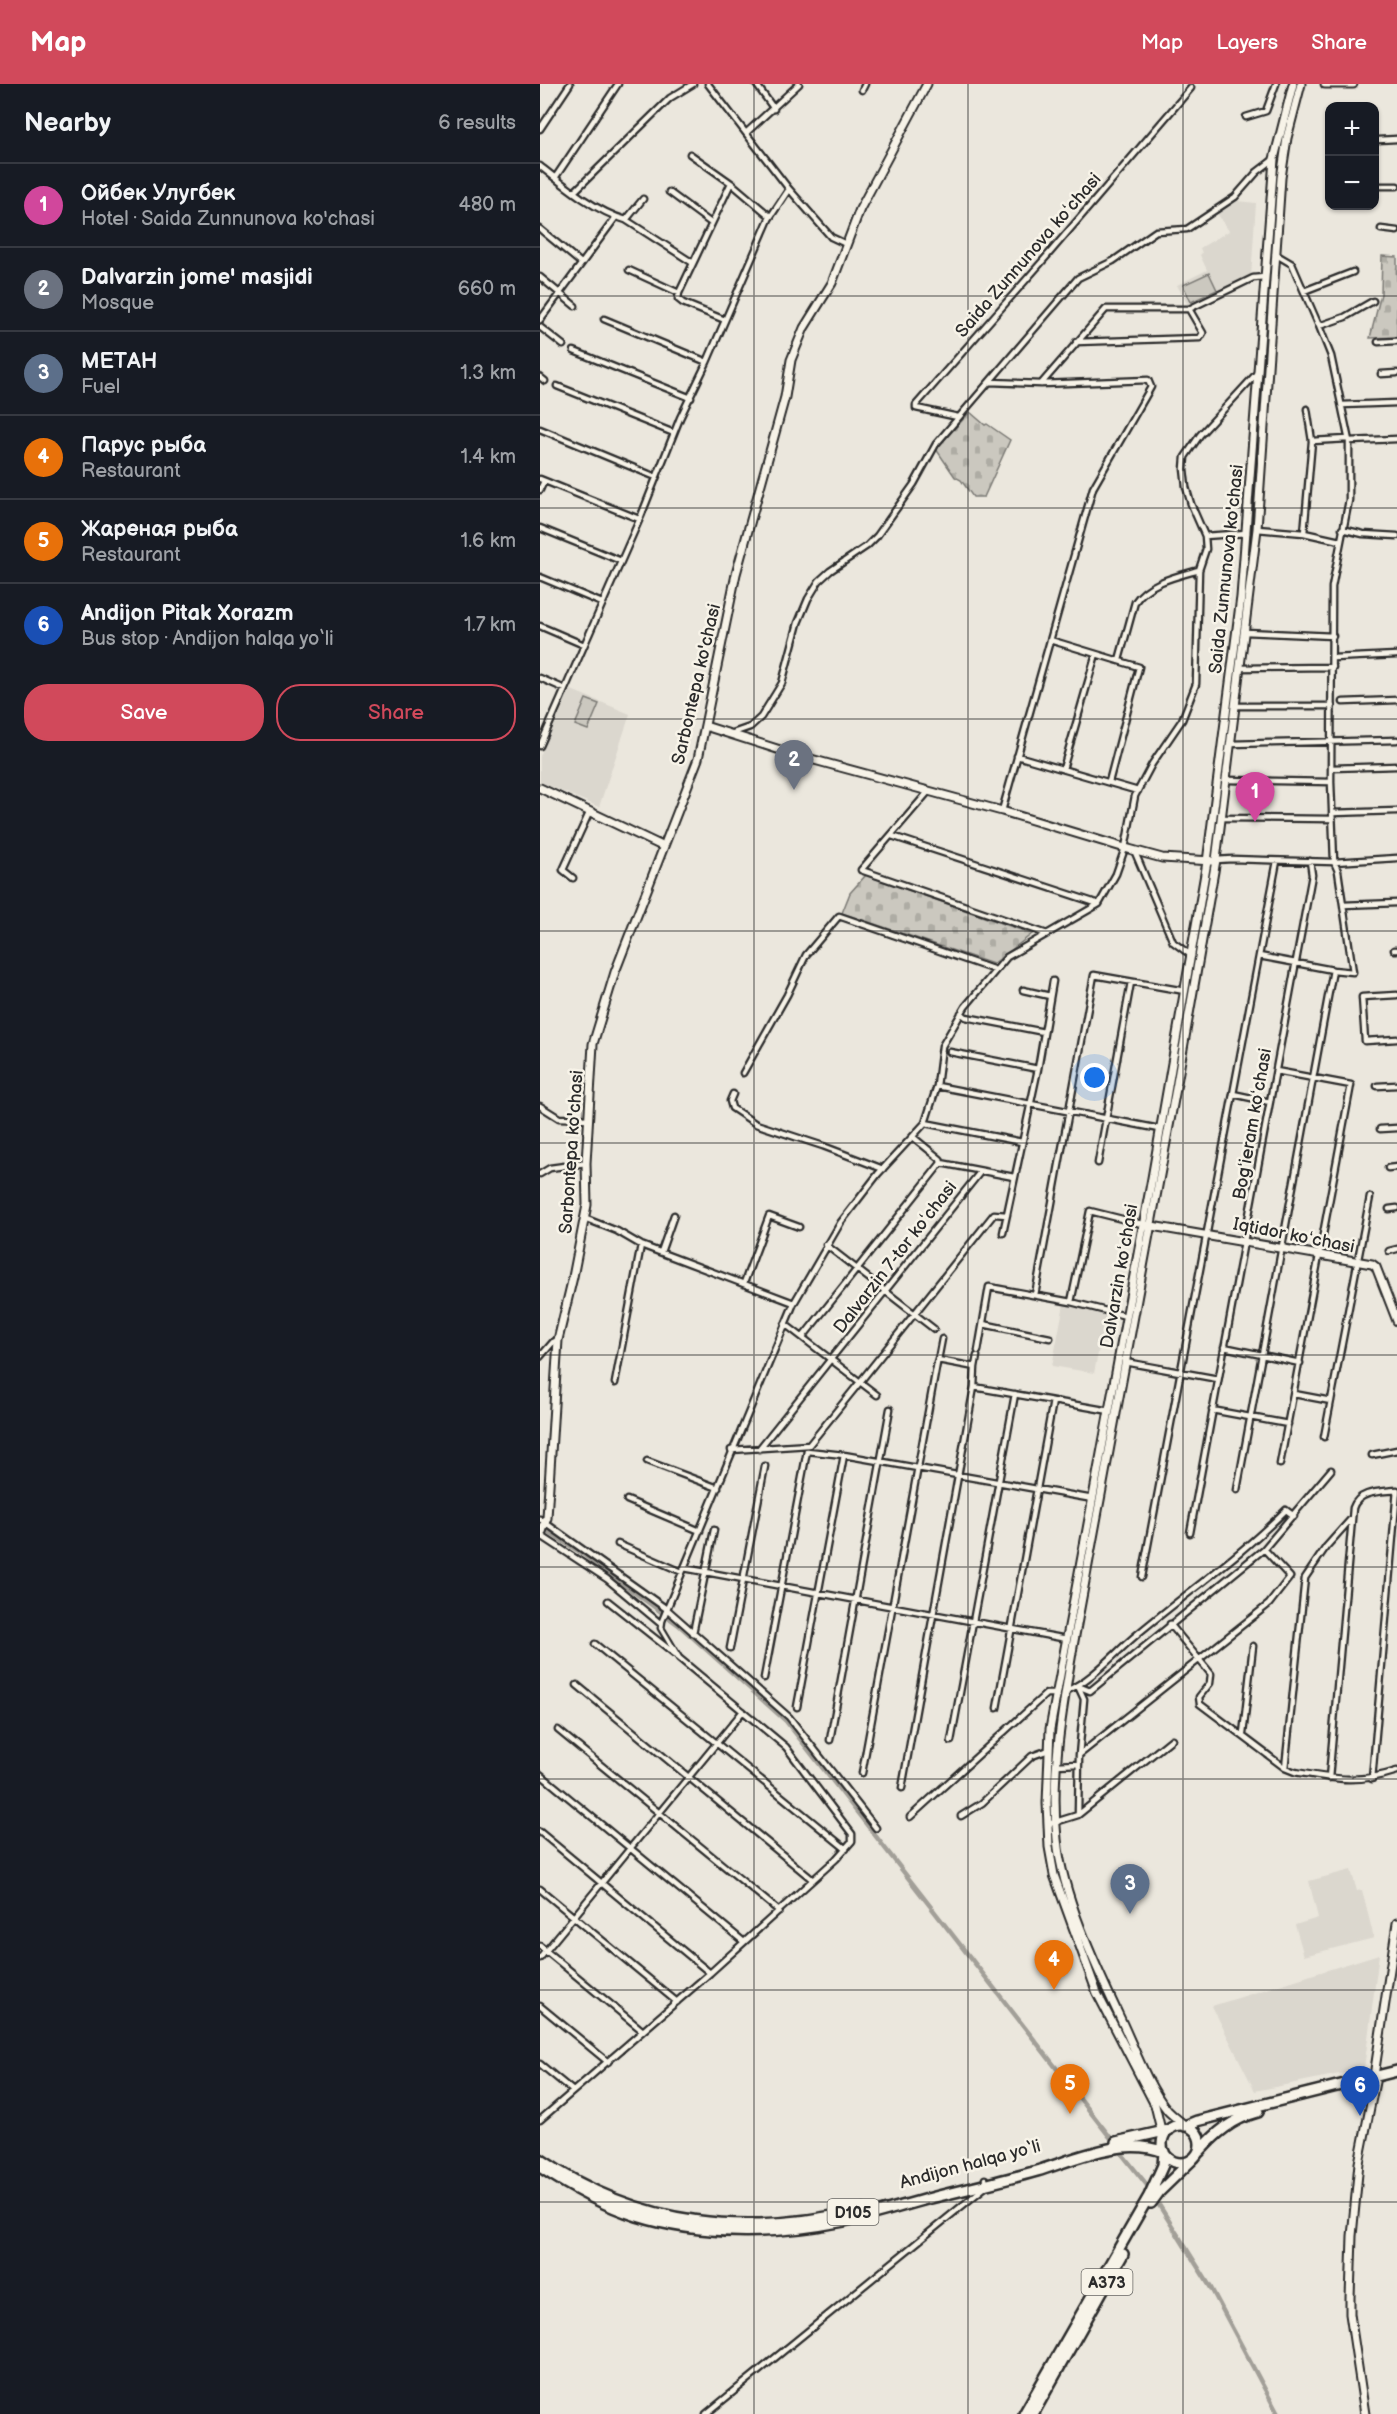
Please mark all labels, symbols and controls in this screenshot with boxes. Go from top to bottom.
text: Map [30,26,86,59]
text: Map [1141,30,1183,55]
text: Layers [1216,30,1278,55]
text: Share [1311,30,1367,55]
map controls [1325,102,1379,210]
button: + [1325,102,1379,156]
text: Nearby [24,108,111,139]
text: 6 results [438,111,516,135]
button: − [1325,156,1379,210]
street label: Saida Zunnunova koʻchasi [951,169,1105,342]
text: Ойбек Улугбек [81,180,235,207]
text: 1 [39,193,48,217]
text: 480 m [458,193,516,217]
text: Hotel · Saida Zunnunova ko'chasi [81,207,375,231]
text: Dalvarzin jome' masjidi [81,264,313,291]
text: 2 [38,277,49,301]
text: 660 m [458,277,516,301]
text: Mosque [81,291,154,315]
text: МЕТАН [81,348,157,375]
text: 3 [38,361,49,385]
text: 1.3 km [460,361,516,385]
text: Fuel [81,375,120,399]
text: Парус рыба [81,432,206,459]
text: 4 [38,445,49,469]
text: 1.4 km [460,445,516,469]
text: Restaurant [81,459,181,483]
street label: Saida Zunnunova ko'chasi [1205,463,1248,675]
text: Жареная рыба [81,516,238,543]
text: 5 [38,529,49,553]
text: 1.6 km [460,529,516,553]
text: Restaurant [81,543,181,567]
text: Andijon Pitak Xorazm [81,600,294,627]
street label: Sarbontepa ko'chasi [668,602,725,767]
text: 6 [37,613,50,637]
text: 1.7 km [464,613,516,637]
text: Bus stop · Andijon halqa yo‘li [81,627,334,651]
button: Save [24,684,264,741]
button: Share [276,684,516,741]
pin: 2 [774,740,814,790]
pin: 1 [1236,772,1274,822]
street label: Bogʻieram koʻchasi [1229,1047,1276,1201]
your location [1080,1063,1109,1092]
street label: Sarbontepa ko'chasi [555,1069,588,1235]
street label: Dalvarzin 7-tor koʻchasi [829,1177,961,1338]
street label: Dalvarzin koʻchasi [1096,1202,1143,1350]
street label: Iqtidor koʻchasi [1231,1213,1356,1258]
pin: 3 [1110,1864,1150,1914]
pin: 4 [1034,1940,1074,1990]
pin: 5 [1050,2064,1090,2114]
pin: 6 [1340,2066,1380,2116]
street label: Andijon halqa yo‘li [897,2136,1043,2193]
road number: D105 [828,2199,878,2225]
road number: A373 [1082,2269,1132,2295]

